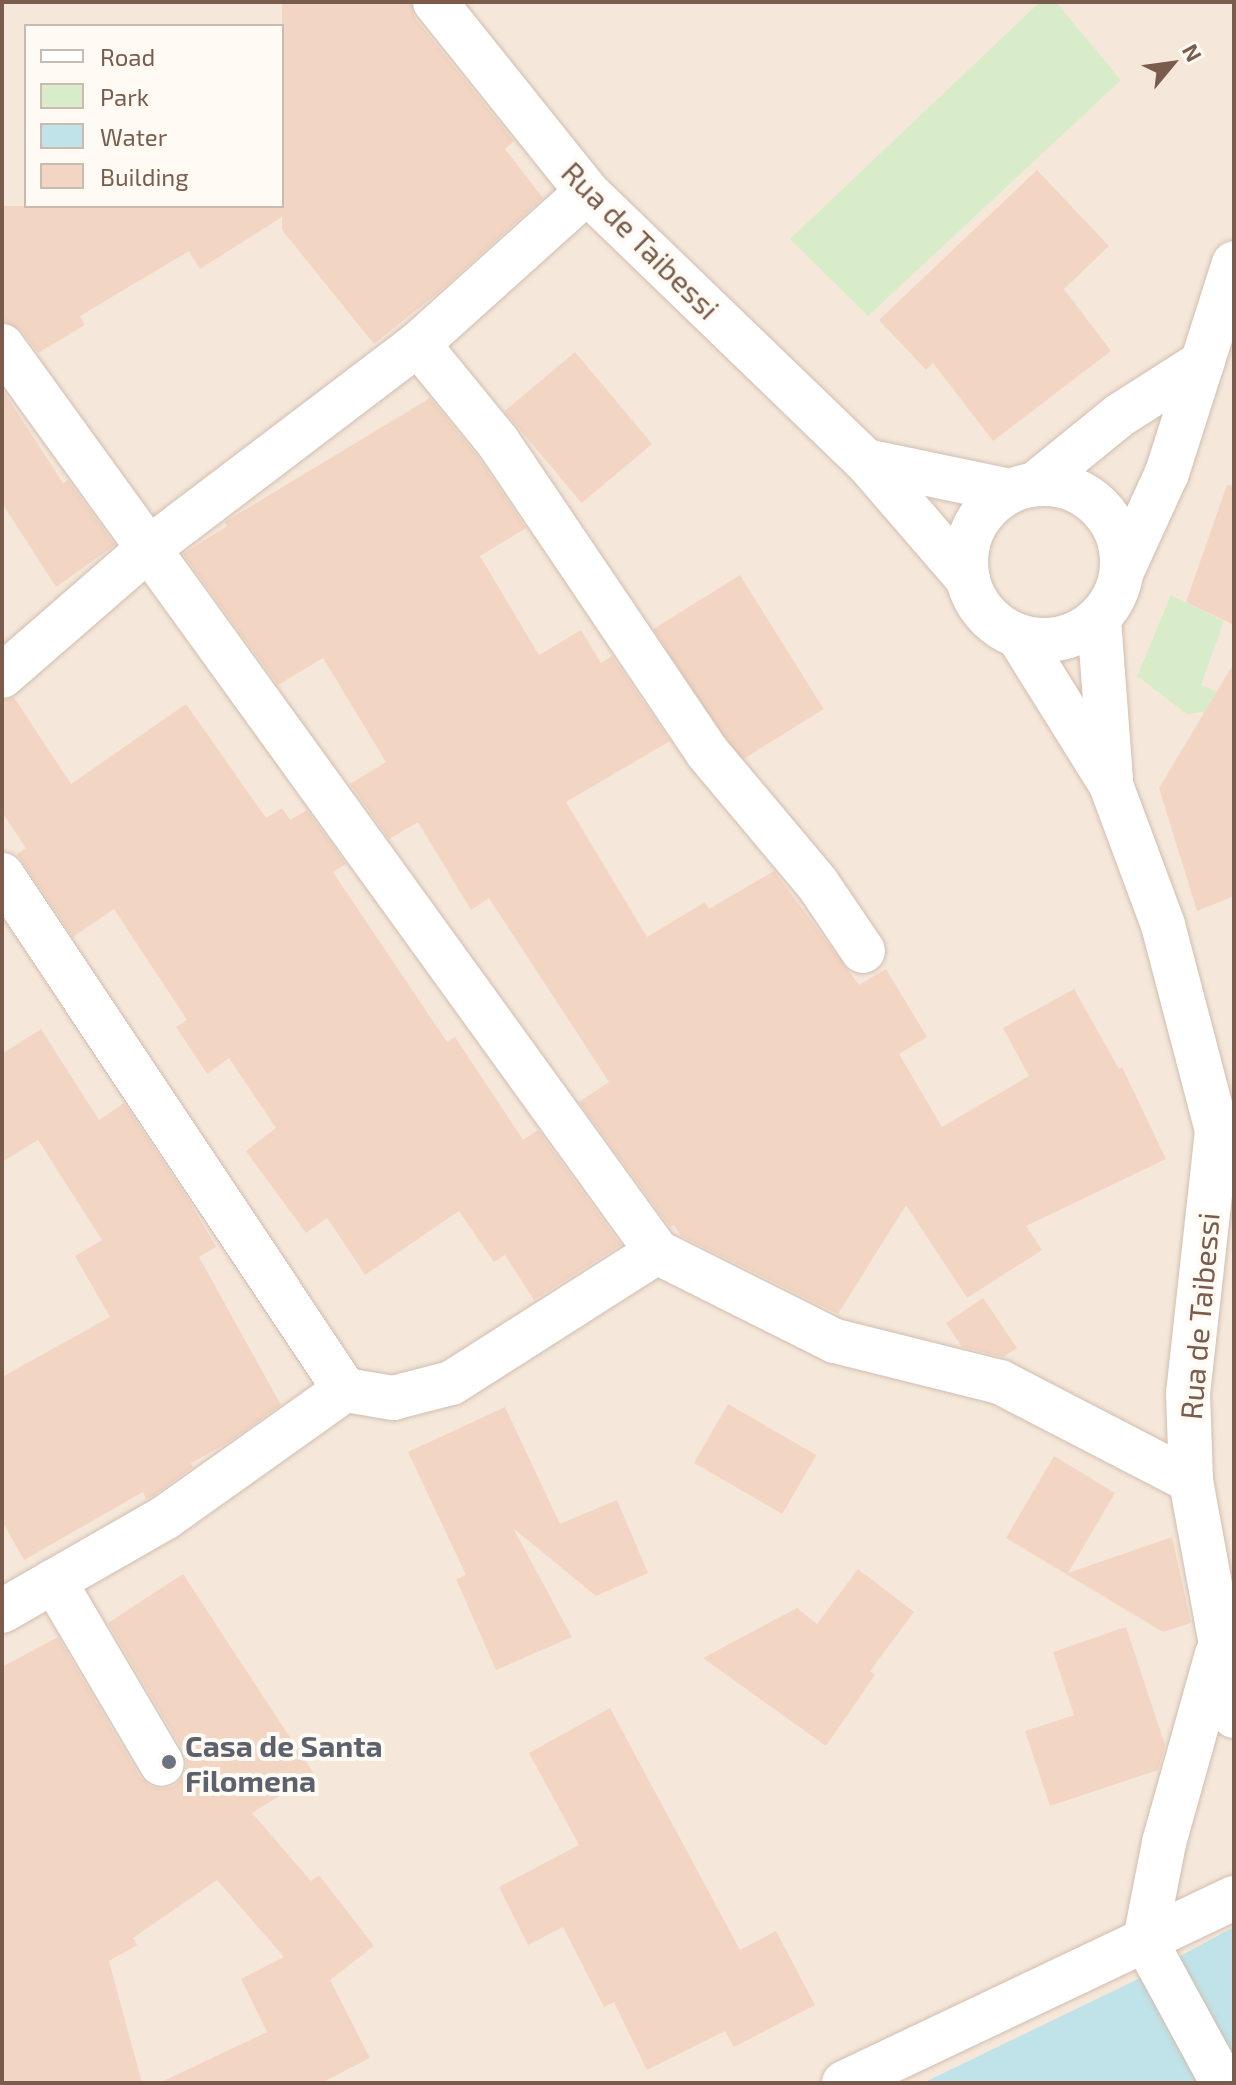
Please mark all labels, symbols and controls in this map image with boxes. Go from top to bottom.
legend [24,24,284,208]
north arrow [1132,24,1212,104]
text: N [1178,39,1208,66]
text: Road [100,42,155,71]
text: Park [100,82,149,111]
text: Water [100,122,167,151]
street label: Rua de Taibessi [555,154,727,326]
text: Building [100,162,189,191]
street label: Rua de Taibessi [1172,1211,1226,1421]
place label: Casa de Santa Filomena [185,1727,383,1798]
marker: Casa de Santa Filomena [160,1753,178,1771]

